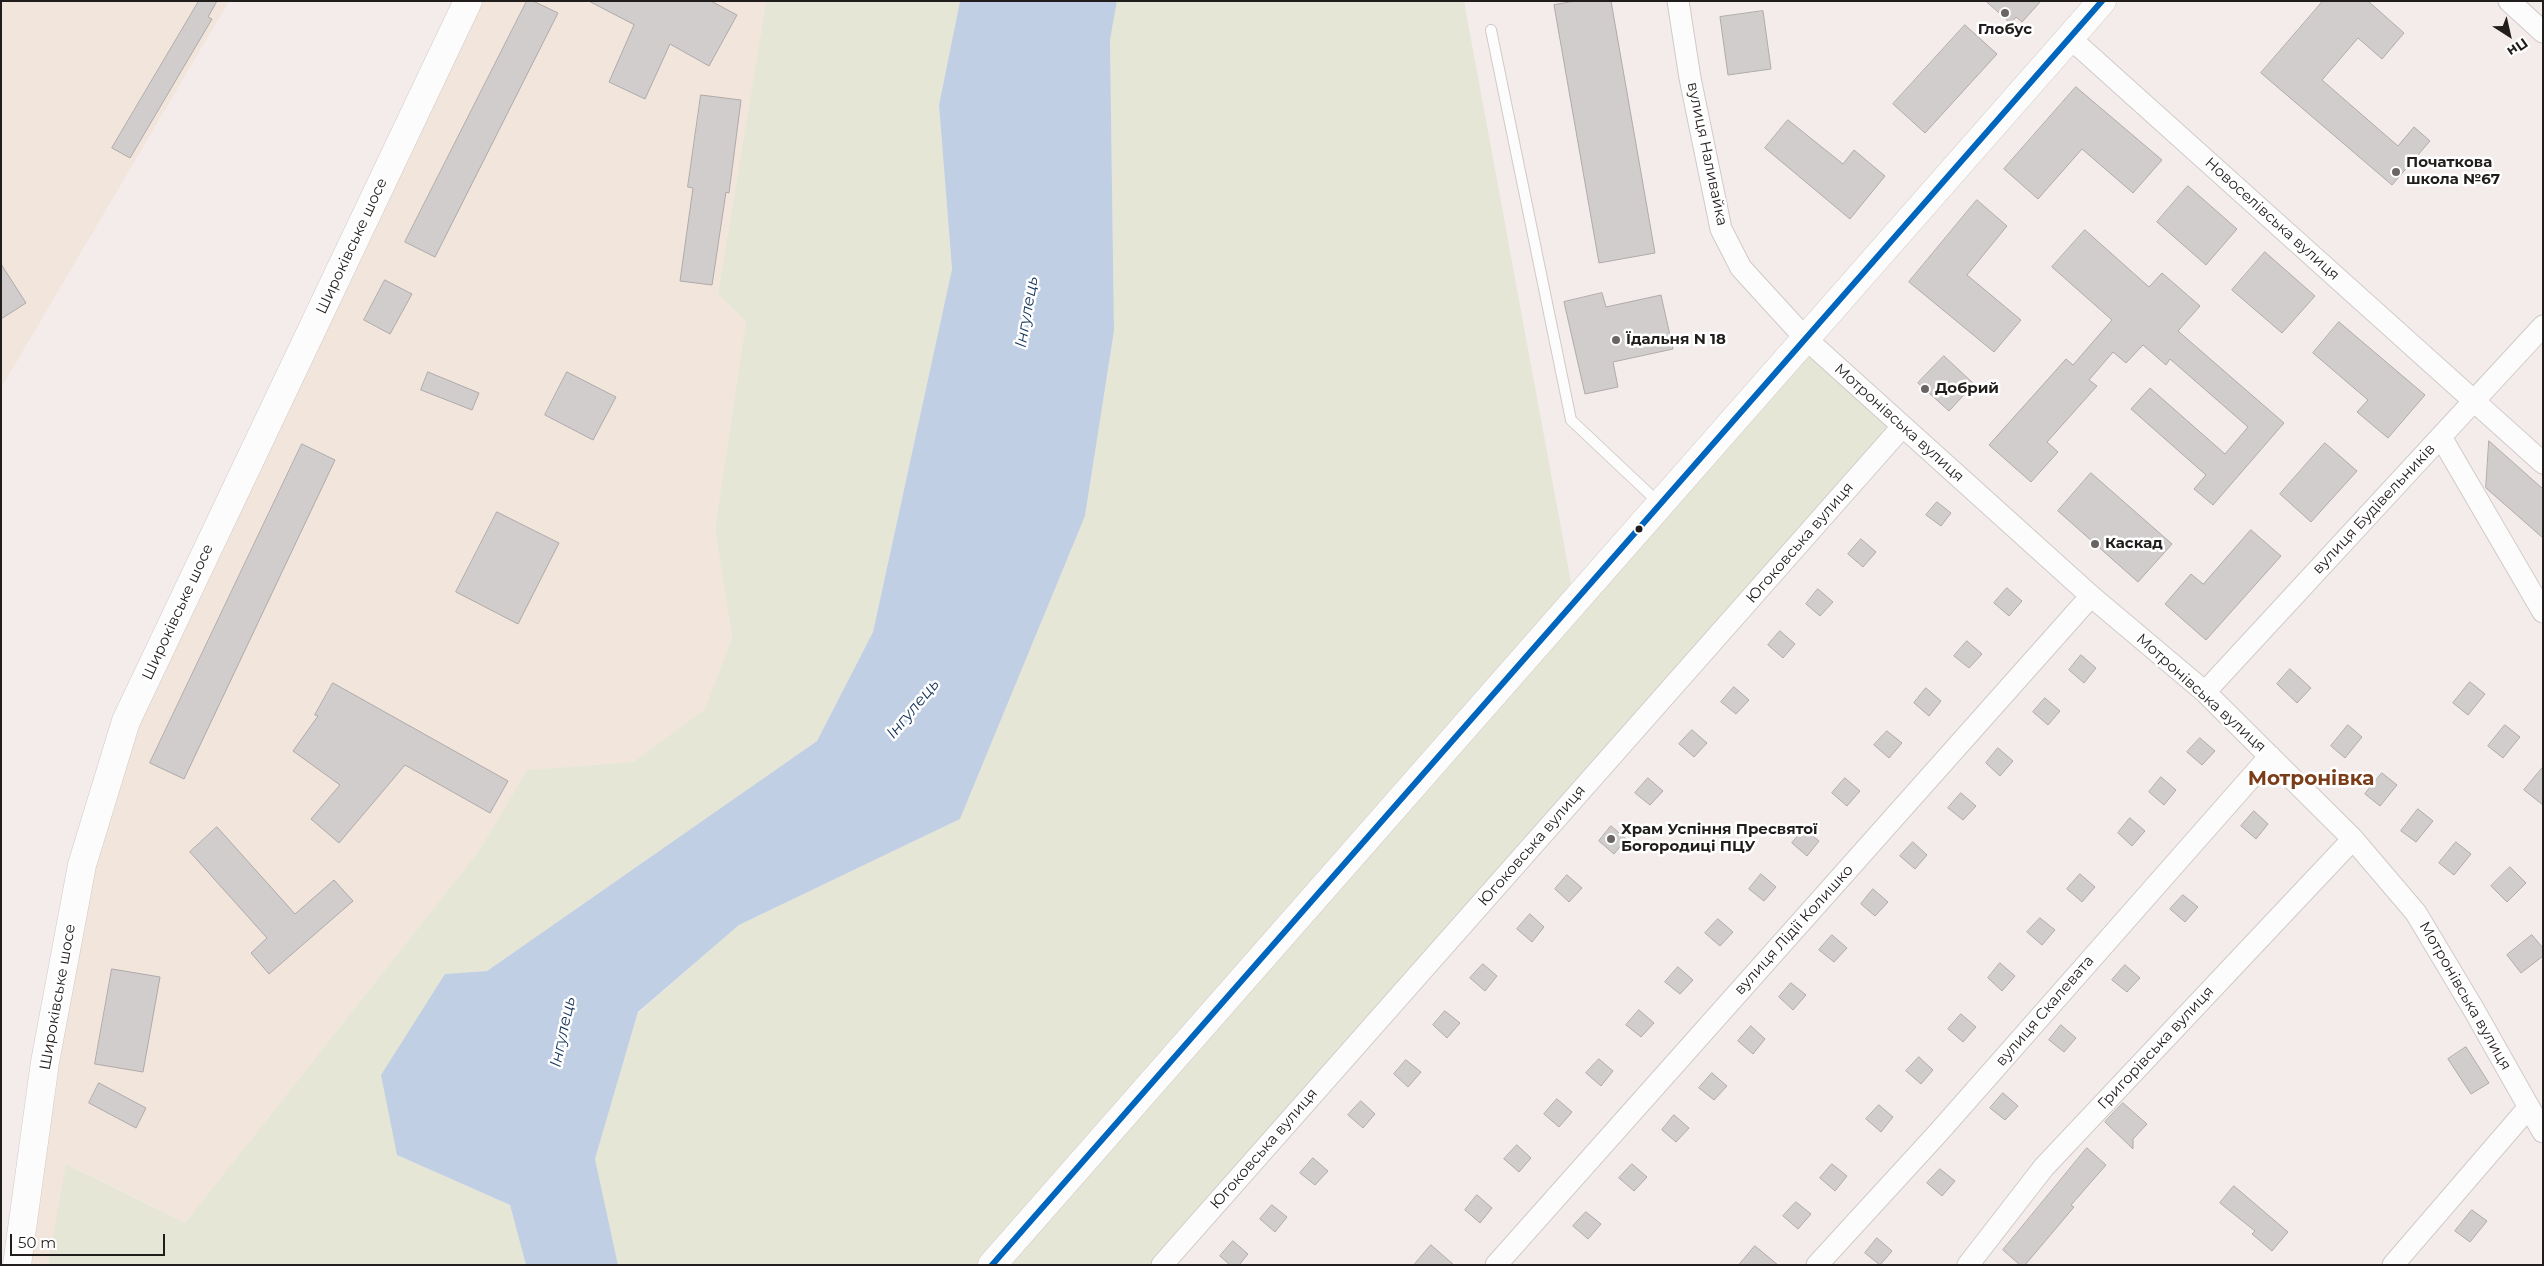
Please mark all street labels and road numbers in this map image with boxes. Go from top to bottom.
street label: вулиця Наливайка [1683,80,1731,228]
street label: Новоселівська вулиця [2201,154,2343,284]
street label: Широківське шосе [313,175,391,317]
street label: Мотронівська вулиця [1830,360,1968,486]
street label: вулиця Будівельників [2309,440,2439,578]
street label: Югоковська вулиця [1743,479,1857,607]
street label: Широківське шосе [139,541,217,683]
street label: Мотронівська вулиця [2132,630,2270,756]
street label: Югоковська вулиця [1475,782,1589,910]
street label: вулиця Лідії Колишко [1731,861,1857,999]
street label: Мотронівська вулиця [2415,919,2515,1073]
street label: Широківське шосе [36,923,80,1071]
street label: вулиця Скалевата [1992,952,2098,1070]
street label: Григорівська вулиця [2094,983,2218,1113]
street label: Югоковська вулиця [1207,1085,1321,1213]

